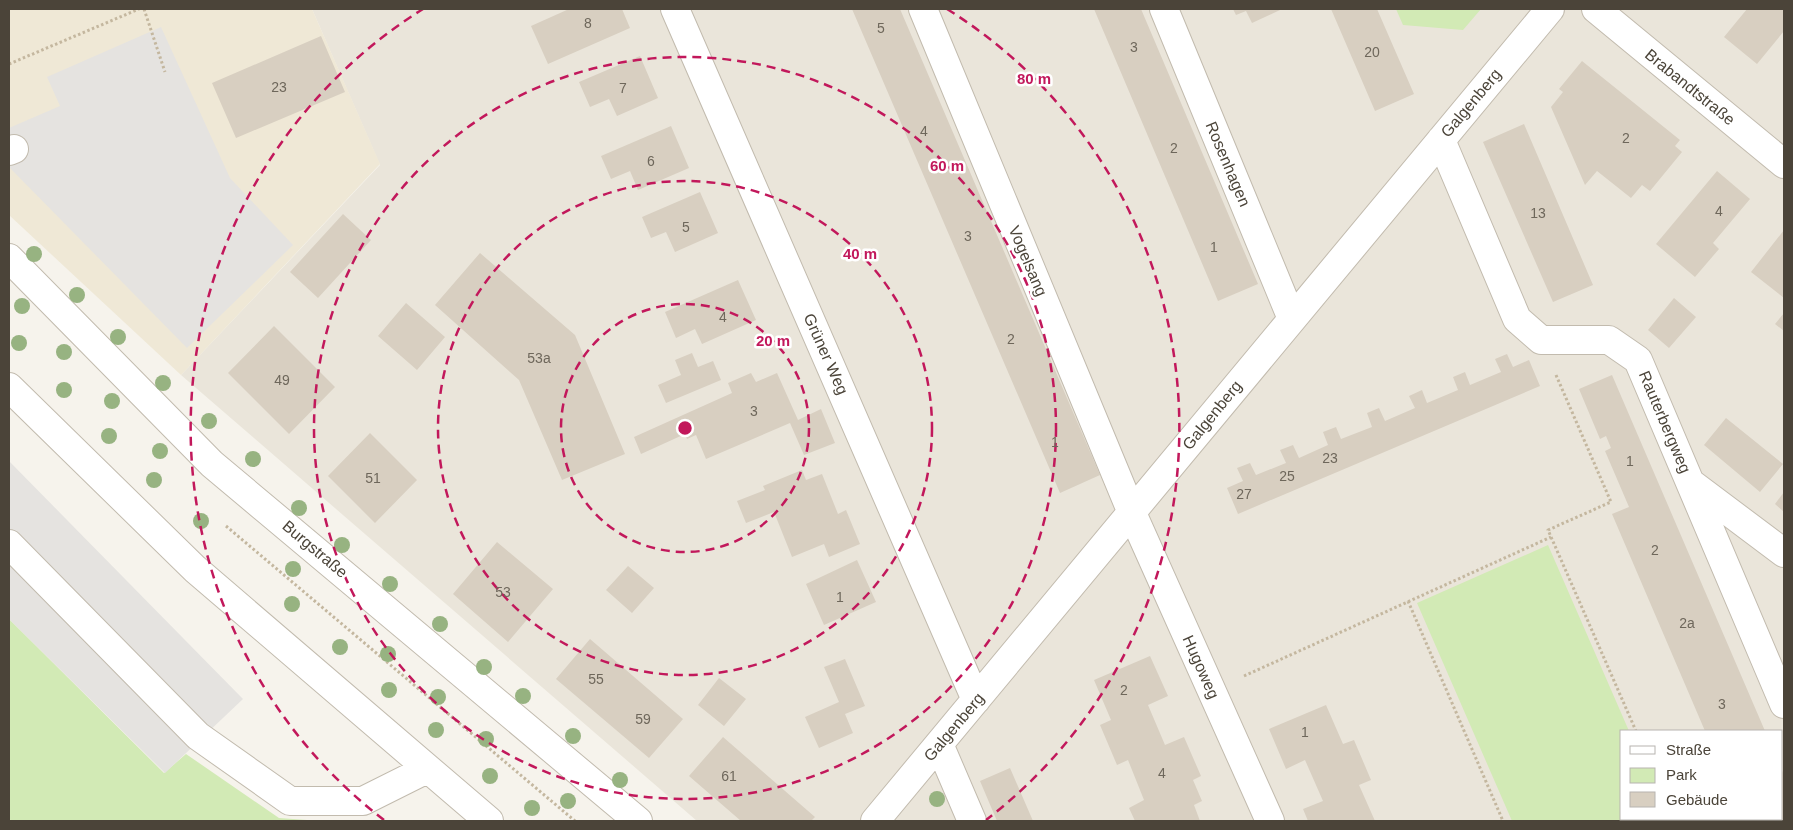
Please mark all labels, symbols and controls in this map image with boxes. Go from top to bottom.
house number: 8 [584,15,592,31]
house number: 5 [877,20,885,36]
house number: 3 [1130,39,1138,55]
house number: 20 [1364,44,1380,60]
street label: Brabandtstraße [1642,46,1738,128]
street label: Galgenberg [1438,66,1504,140]
text: 80 m [1017,70,1051,87]
house number: 23 [271,79,287,95]
house number: 7 [619,80,627,96]
street label: Rosenhagen [1202,119,1254,209]
house number: 4 [920,123,928,139]
house number: 2 [1622,130,1630,146]
house number: 2 [1170,140,1178,156]
house number: 6 [647,153,655,169]
text: 60 m [930,157,964,174]
house number: 4 [1715,203,1723,219]
house number: 13 [1530,205,1546,221]
house number: 5 [682,219,690,235]
street label: Vogelsang [1006,223,1050,299]
house number: 3 [964,228,972,244]
house number: 1 [1210,239,1218,255]
text: 40 m [843,245,877,262]
house number: 4 [719,309,727,325]
street label: Grüner Weg [801,311,851,397]
house number: 2 [1007,331,1015,347]
text: 20 m [756,332,790,349]
house number: 53a [527,350,551,366]
street label: Rauterbergweg [1636,368,1694,476]
house number: 49 [274,372,290,388]
street label: Galgenberg [1179,377,1245,453]
house number: 3 [750,403,758,419]
centre of rings [676,419,694,437]
house number: 1 [1051,434,1059,450]
house number: 23 [1322,450,1338,466]
house number: 1 [1626,453,1634,469]
house number: 25 [1279,468,1295,484]
house number: 51 [365,470,381,486]
house number: 27 [1236,486,1252,502]
street label: Burgstraße [279,517,351,581]
house number: 2 [1651,542,1659,558]
house number: 53 [495,584,511,600]
house number: 1 [836,589,844,605]
house number: 2a [1679,615,1695,631]
street label: Hugoweg [1179,633,1223,701]
house number: 55 [588,671,604,687]
house number: 2 [1120,682,1128,698]
street label: Galgenberg [921,690,987,764]
house number: 3 [1718,696,1726,712]
house number: 59 [635,711,651,727]
house number: 1 [1301,724,1309,740]
legend [1620,730,1783,820]
text: Straße [1666,741,1711,758]
house number: 4 [1158,765,1166,781]
text: Park [1666,766,1697,783]
house number: 61 [721,768,737,784]
text: Gebäude [1666,791,1728,808]

